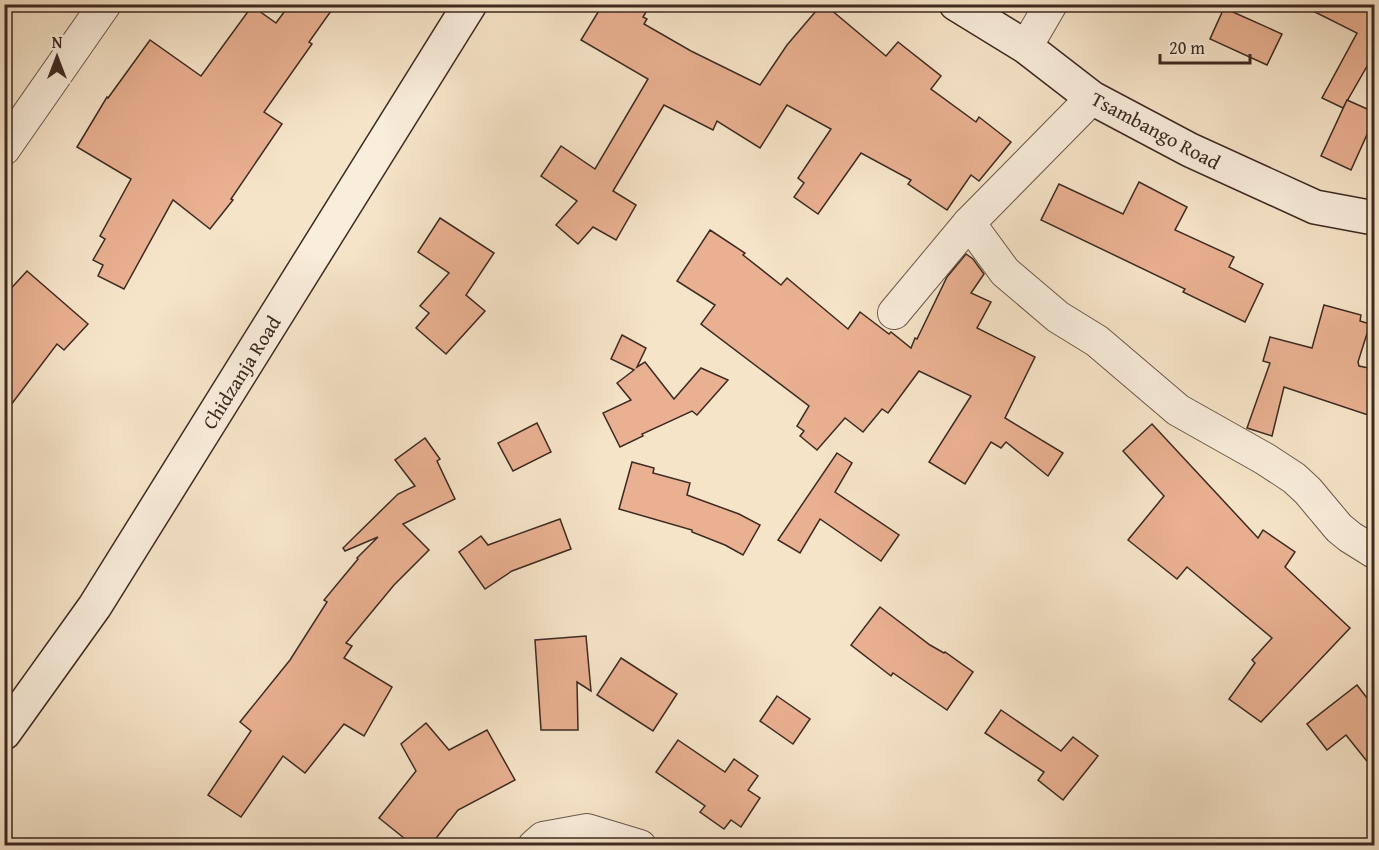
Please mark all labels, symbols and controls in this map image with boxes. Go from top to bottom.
north arrow [27,27,87,87]
scale bar [1160,27,1250,65]
text: N [52,30,63,54]
text: 20 m [1169,34,1205,61]
street label: Tsambango Road [1086,84,1226,176]
street label: Chidzanja Road [195,309,288,434]

